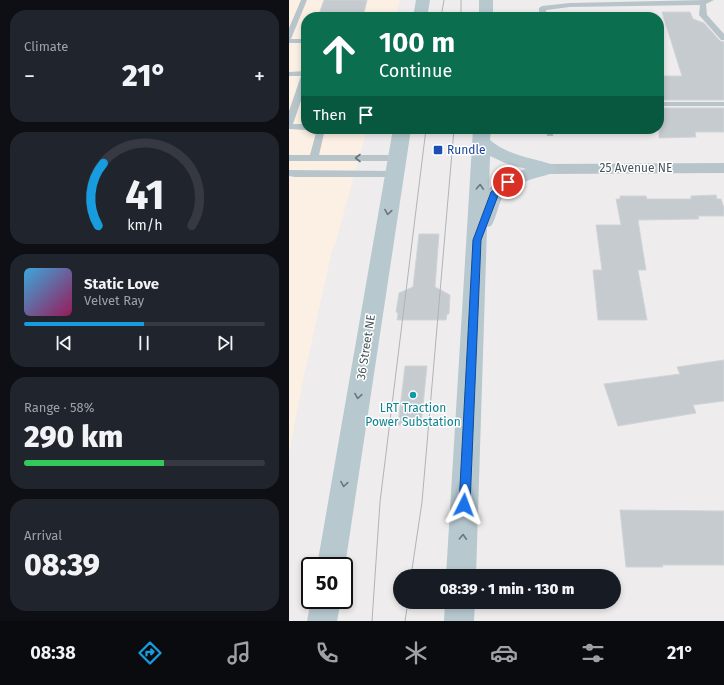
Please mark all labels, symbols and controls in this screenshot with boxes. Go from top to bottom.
text: 100 m [379,26,455,59]
icon: ahead [313,28,365,80]
text: Climate [24,39,68,54]
text: 21° [122,58,167,94]
text: Continue [379,60,452,82]
text: − [24,63,35,90]
text: + [254,63,265,90]
icon: arrive [355,104,377,126]
text: Then [313,106,347,124]
place label: Rundle [447,143,485,157]
marker: Rundle [432,144,444,156]
one-way arrow [355,154,361,162]
street label: 25 Avenue NE [600,161,672,175]
pin [491,165,525,199]
text: 41 [125,170,164,220]
icon: arrive [497,171,519,193]
one-way arrow [475,184,484,190]
one-way arrow [384,209,393,215]
text: km/h [127,217,162,234]
text: Static Love [84,275,159,293]
text: Velvet Ray [84,293,144,308]
street label: 36 Street NE [354,313,378,381]
icon: previous [53,332,75,354]
icon: pause [133,332,155,354]
icon: next [214,332,236,354]
marker: LRT Traction Power Substation [408,390,418,400]
one-way arrow [355,393,363,399]
text: Range · 58% [24,400,95,415]
place label: LRT Traction Power Substation [365,401,461,429]
text: 290 km [24,419,123,455]
one-way arrow [341,481,349,487]
position arrow [443,484,485,526]
text: Arrival [24,528,62,543]
one-way arrow [459,534,467,540]
text: 08:39 [24,547,100,583]
speed limit sign: 50 [301,557,353,609]
text: 08:39 · 1 min · 130 m [440,580,574,598]
icon: directions [136,639,164,667]
icon: music [225,639,253,667]
icon: phone [313,639,341,667]
icon: climate [402,639,430,667]
icon: car [490,639,518,667]
icon: filters [579,639,607,667]
text: 08:38 [30,642,76,664]
text: 21° [667,642,694,664]

